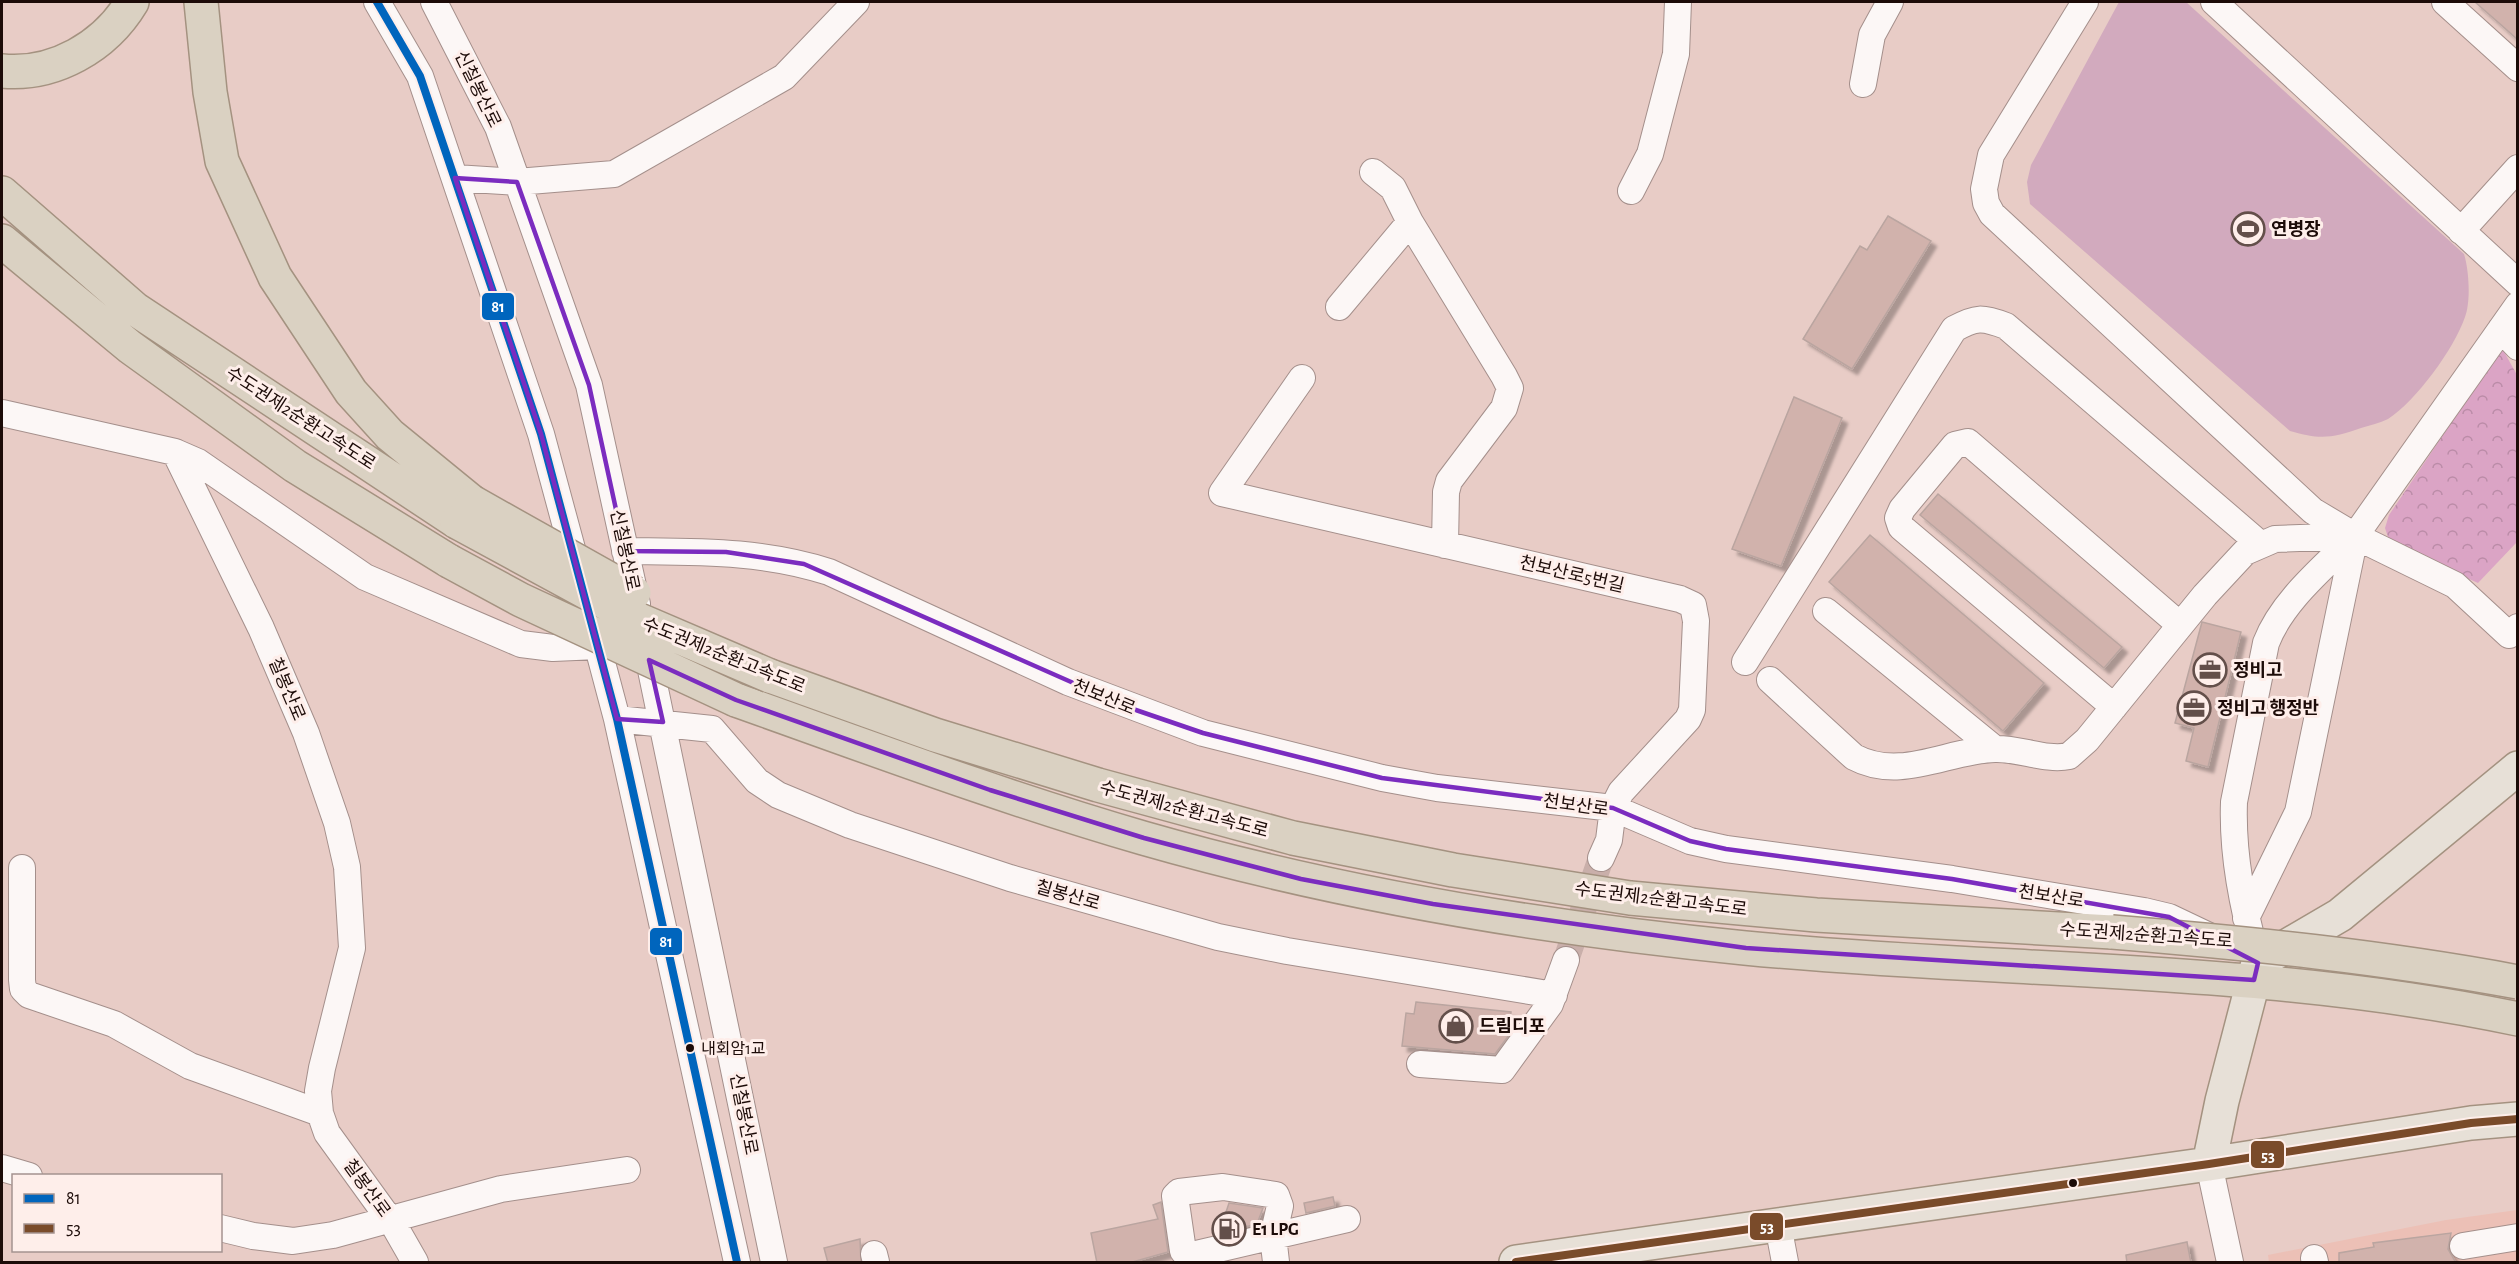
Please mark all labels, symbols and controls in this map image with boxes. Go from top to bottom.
street label: 신칠봉산로 [451,47,505,131]
sports icon: 연병장 [2230,211,2266,247]
place label: 연병장 [2271,220,2321,239]
line badge: 81 [481,292,515,321]
text: 81 [491,299,505,315]
street label: 수도권제2순환고속도로 [223,362,379,474]
street label: 신칠봉산로 [607,507,643,593]
street label: 천보산로5번길 [1518,553,1626,596]
street label: 수도권제2순환고속도로 [640,613,808,697]
office icon: 정비고 [2192,652,2228,688]
street label: 칠봉산로 [265,655,309,723]
place label: 정비고 [2233,661,2283,680]
street label: 천보산로 [1070,676,1138,719]
office icon: 정비고 행정반 [2176,690,2212,726]
place label: 정비고 행정반 [2217,698,2319,718]
street label: 수도권제2순환고속도로 [1097,777,1271,841]
street label: 천보산로 [1542,791,1610,820]
street label: 칠봉산로 [1033,876,1103,914]
street label: 수도권제2순환고속도로 [1574,878,1748,920]
street label: 천보산로 [2017,882,2085,911]
street label: 수도권제2순환고속도로 [2059,919,2233,951]
line badge: 81 [649,927,683,956]
text: 81 [659,934,673,950]
shop icon: 드림디포 [1438,1008,1474,1044]
place label: 드림디포 [1479,1017,1545,1036]
place label: 내회암1교 [701,1041,765,1057]
marker: 내회암1교 [684,1042,696,1054]
street label: 신칠봉산로 [726,1071,762,1157]
line badge: 53 [2250,1140,2285,1169]
text: 53 [2261,1148,2275,1164]
street label: 칠봉산로 [339,1155,395,1221]
legend [12,1174,222,1252]
unlabelled marker [2067,1177,2079,1189]
text: 81 [66,1190,81,1208]
fuel station icon: E1 LPG [1211,1211,1247,1247]
line badge: 53 [1749,1212,1784,1241]
text: 53 [1760,1219,1774,1235]
text: 53 [66,1220,81,1238]
place label: E1 LPG [1252,1221,1299,1239]

